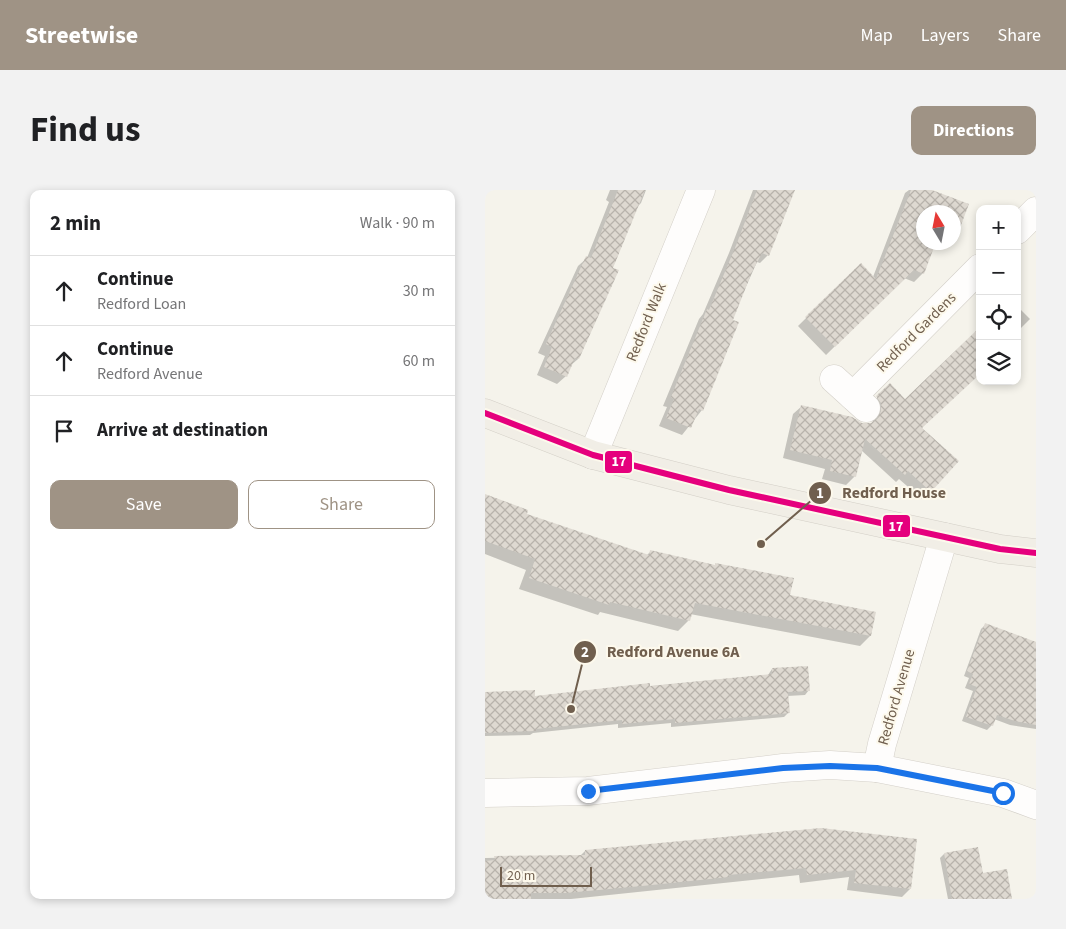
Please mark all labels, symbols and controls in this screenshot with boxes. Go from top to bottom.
text: Streetwise [25,18,138,53]
text: Map [861,23,893,48]
text: Layers [921,23,970,48]
text: Share [998,23,1041,48]
text: Find us [30,105,140,155]
button: Directions [911,106,1036,155]
north arrow [916,205,961,250]
map controls [976,205,1021,385]
button: + [976,205,1021,250]
text: 2 min [50,208,101,238]
text: Walk · 90 m [360,212,435,234]
button: − [976,250,1021,295]
text: Continue [97,266,174,293]
icon: ahead [50,277,78,305]
street label: Redford Walk [621,279,672,365]
text: 30 m [403,280,435,302]
street label: Redford Gardens [872,288,961,377]
text: Redford Loan [97,293,186,315]
button: locate [976,295,1021,340]
text: Continue [97,336,174,363]
button: layers [976,340,1021,385]
icon: ahead [50,347,78,375]
text: 60 m [403,350,435,372]
text: Redford Avenue [97,363,203,385]
icon: arrive [50,417,78,445]
text: Arrive at destination [97,417,268,444]
line badge: 17 [604,450,633,474]
text: 17 [612,452,626,472]
callout: Redford House [808,477,956,508]
button: Save [50,480,238,529]
button: Share [248,480,435,529]
text: Redford House [842,482,946,504]
text: 1 [816,483,824,504]
line badge: 17 [882,514,911,538]
text: 17 [889,517,903,537]
callout: Redford Avenue 6A [572,636,750,667]
text: Redford Avenue 6A [607,641,740,663]
text: 2 [581,642,589,663]
street label: Redford Avenue [873,647,920,748]
route end [577,780,600,803]
route start [992,782,1015,805]
scale bar [500,864,593,887]
text: 20 m [507,866,535,886]

